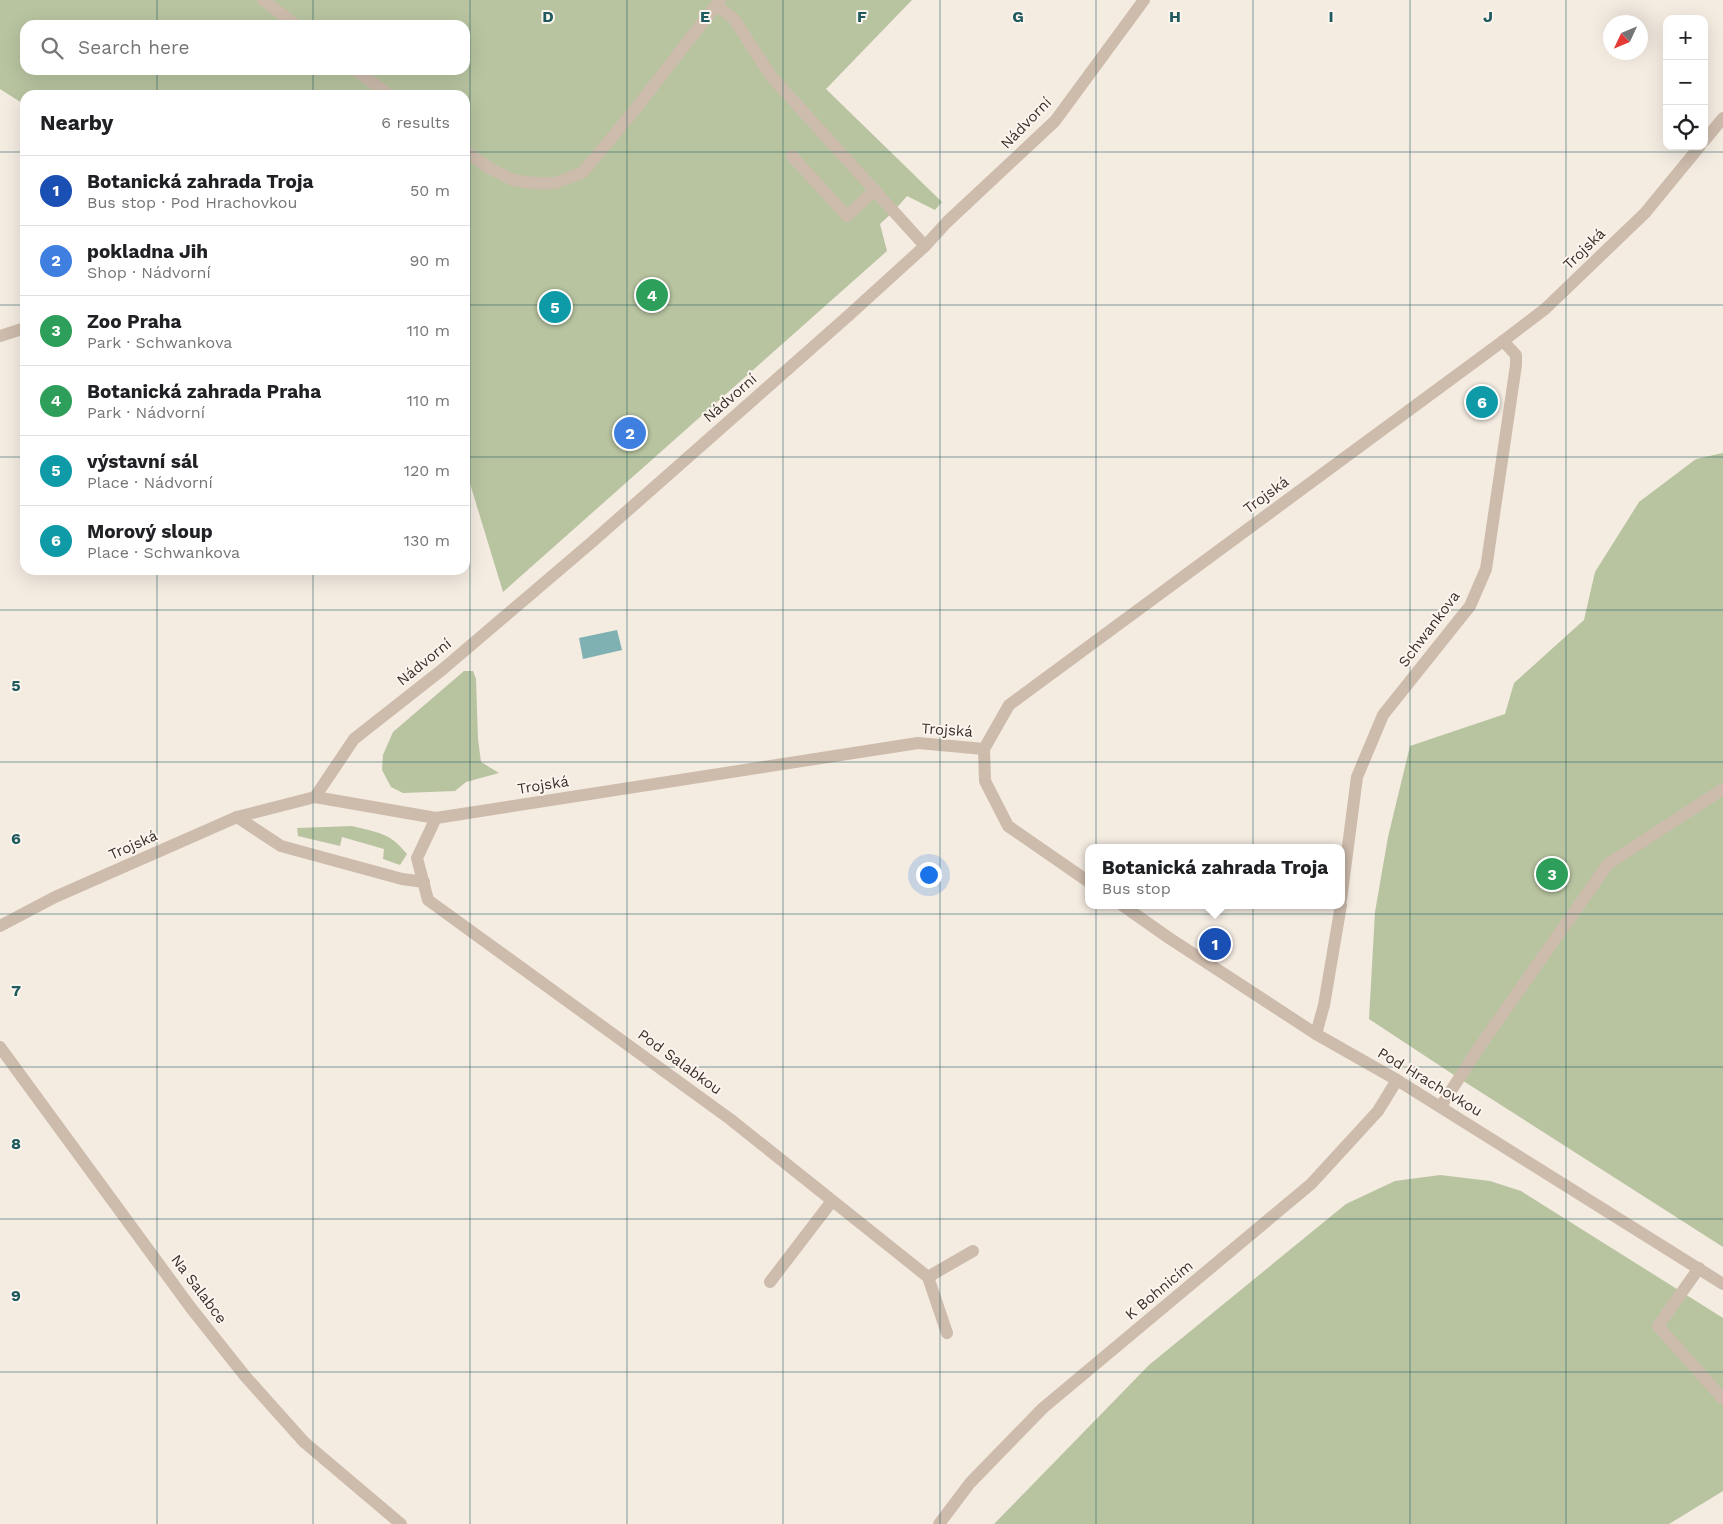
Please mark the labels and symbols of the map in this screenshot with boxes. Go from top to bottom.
text: D [542,7,554,26]
text: E [700,7,710,26]
text: F [857,7,867,26]
text: G [1012,7,1024,26]
text: H [1169,7,1181,26]
text: I [1328,7,1334,26]
text: J [1483,7,1493,26]
north arrow [1603,15,1648,60]
street label: Nádvorní [997,93,1055,153]
street label: Trojská [1559,224,1609,273]
pin: 4 [636,276,668,314]
pin: 5 [539,288,571,326]
street label: Nádvorní [700,370,760,426]
pin: 6 [1466,383,1498,421]
pin: 2 [614,414,646,452]
street label: Trojská [1240,472,1293,517]
street label: Schwankova [1395,587,1464,671]
street label: Nádvorní [393,635,455,689]
text: 5 [11,676,21,695]
street label: Trojská [921,719,974,741]
street label: Trojská [516,772,570,798]
street label: Trojská [106,826,161,864]
text: 6 [11,829,21,848]
pin: 3 [1536,855,1568,893]
your location [916,862,942,888]
pin: 1 [1199,925,1231,963]
text: 7 [11,981,21,1000]
street label: Pod Salabkou [634,1025,726,1099]
street label: Pod Hrachovkou [1374,1044,1486,1120]
text: 8 [11,1134,21,1153]
street label: Na Salabce [167,1251,231,1327]
street label: K Bohnicím [1121,1256,1197,1324]
text: 9 [11,1286,21,1305]

